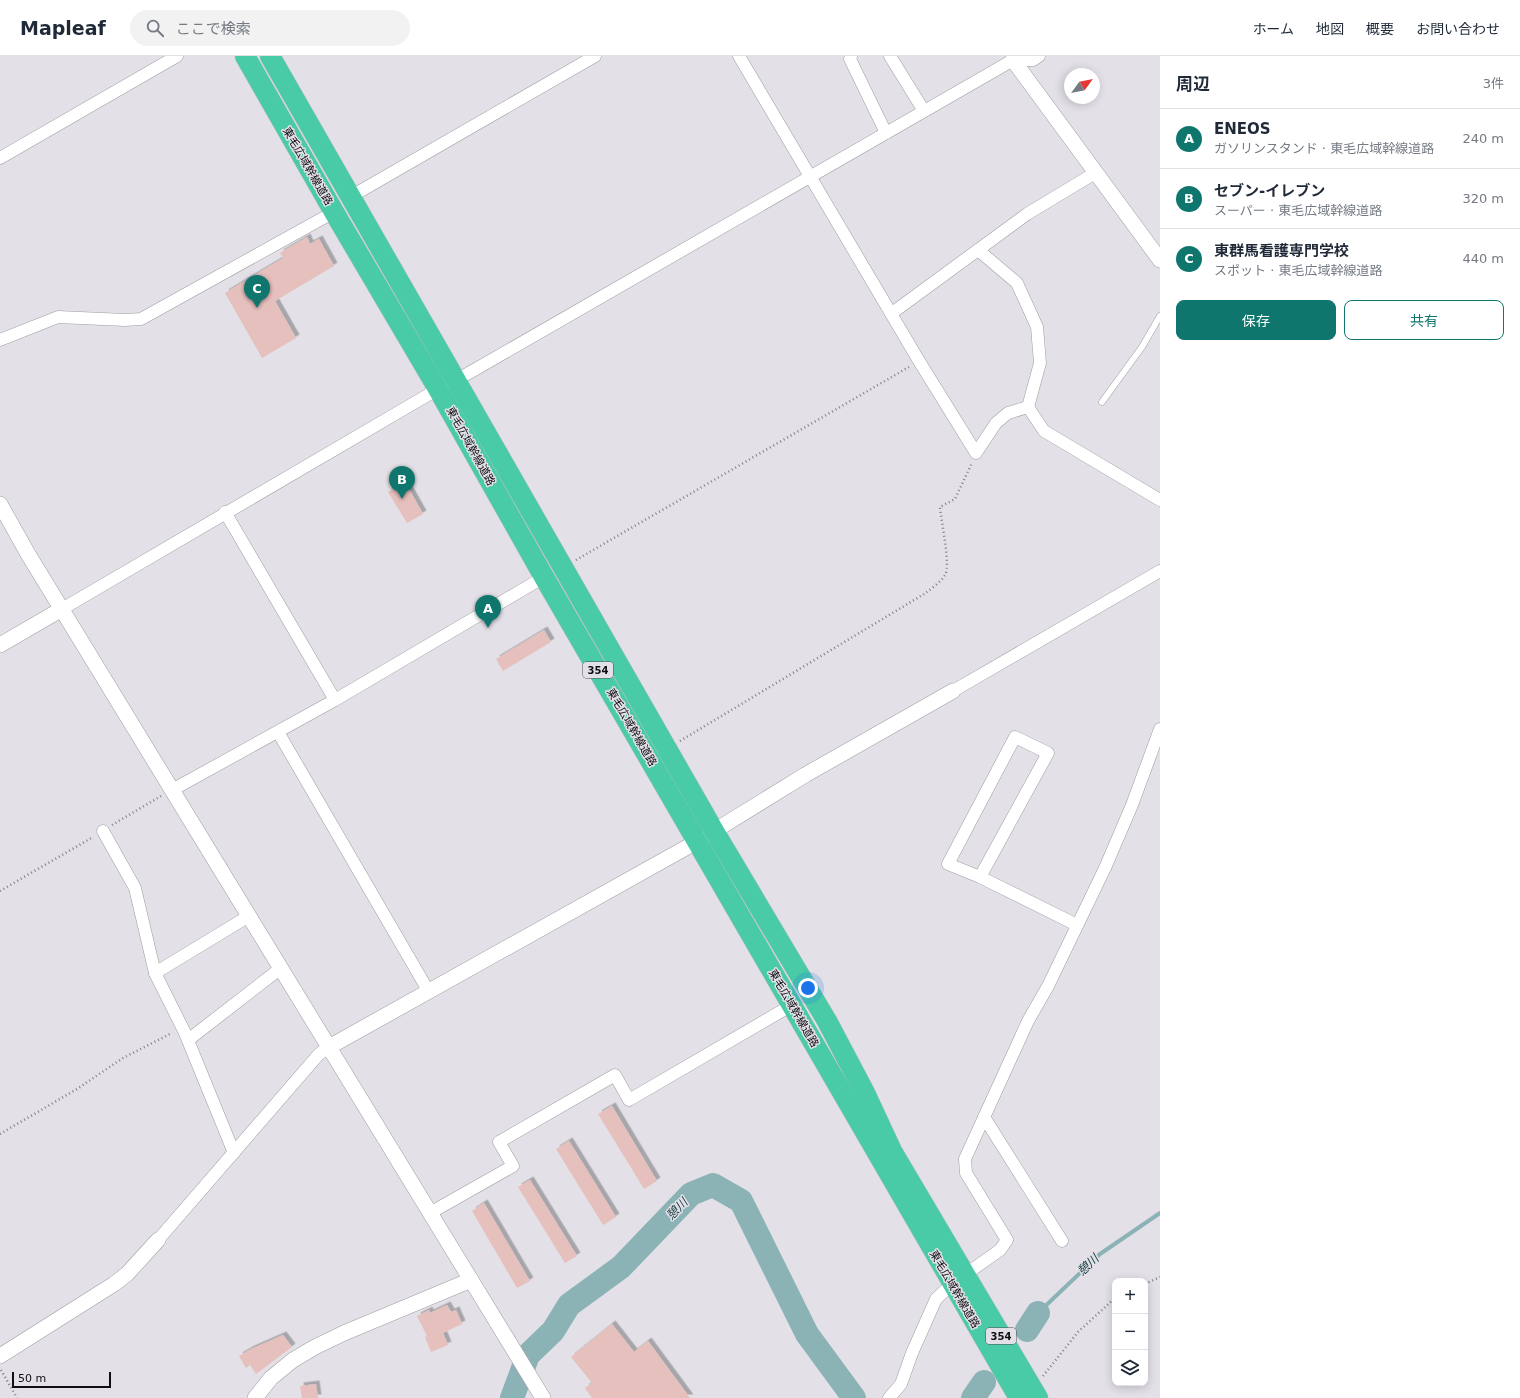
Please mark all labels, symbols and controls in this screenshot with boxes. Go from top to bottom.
search box [130,10,410,46]
text: Mapleaf [20,17,106,39]
icon: search [144,17,166,39]
text: ここで検索 [176,20,251,38]
text: ホーム [1252,21,1294,37]
text: 地図 [1316,21,1344,37]
text: 概要 [1366,21,1394,37]
text: お問い合わせ [1416,21,1500,37]
north arrow [1064,68,1100,104]
text: 周辺 [1176,74,1210,94]
text: 3件 [1483,76,1504,91]
text: ENEOS [1214,120,1271,138]
street label: 東毛広域幹線道路 [280,125,335,208]
text: A [1184,131,1194,146]
text: 240 m [1462,131,1504,146]
text: ガソリンスタンド · 東毛広域幹線道路 [1214,141,1434,156]
text: セブン-イレブン [1214,182,1325,200]
text: B [1184,191,1194,206]
text: 320 m [1462,191,1504,206]
text: スーパー · 東毛広域幹線道路 [1214,203,1382,218]
text: 東群馬看護専門学校 [1214,242,1349,260]
text: C [1184,251,1194,266]
text: 440 m [1462,251,1504,266]
text: スポット · 東毛広域幹線道路 [1214,263,1382,278]
pin: C [244,275,270,308]
button: 保存 [1176,300,1336,340]
button: 共有 [1344,300,1504,340]
street label: 東毛広域幹線道路 [444,405,498,488]
pin: B [389,466,415,499]
pin: A [475,595,501,628]
road number: 354 [583,662,613,678]
street label: 東毛広域幹線道路 [604,686,659,769]
street label: 東毛広域幹線道路 [766,967,821,1050]
your location [798,978,818,998]
water label: 憩川 [664,1194,692,1223]
street label: 東毛広域幹線道路 [927,1248,982,1331]
water label: 憩川 [1074,1250,1103,1278]
map controls [1112,1278,1148,1386]
button: + [1112,1278,1148,1314]
button: − [1112,1314,1148,1350]
road number: 354 [986,1328,1016,1344]
button: layers [1112,1350,1148,1386]
scale bar [12,1370,111,1389]
text: 50 m [18,1372,46,1385]

